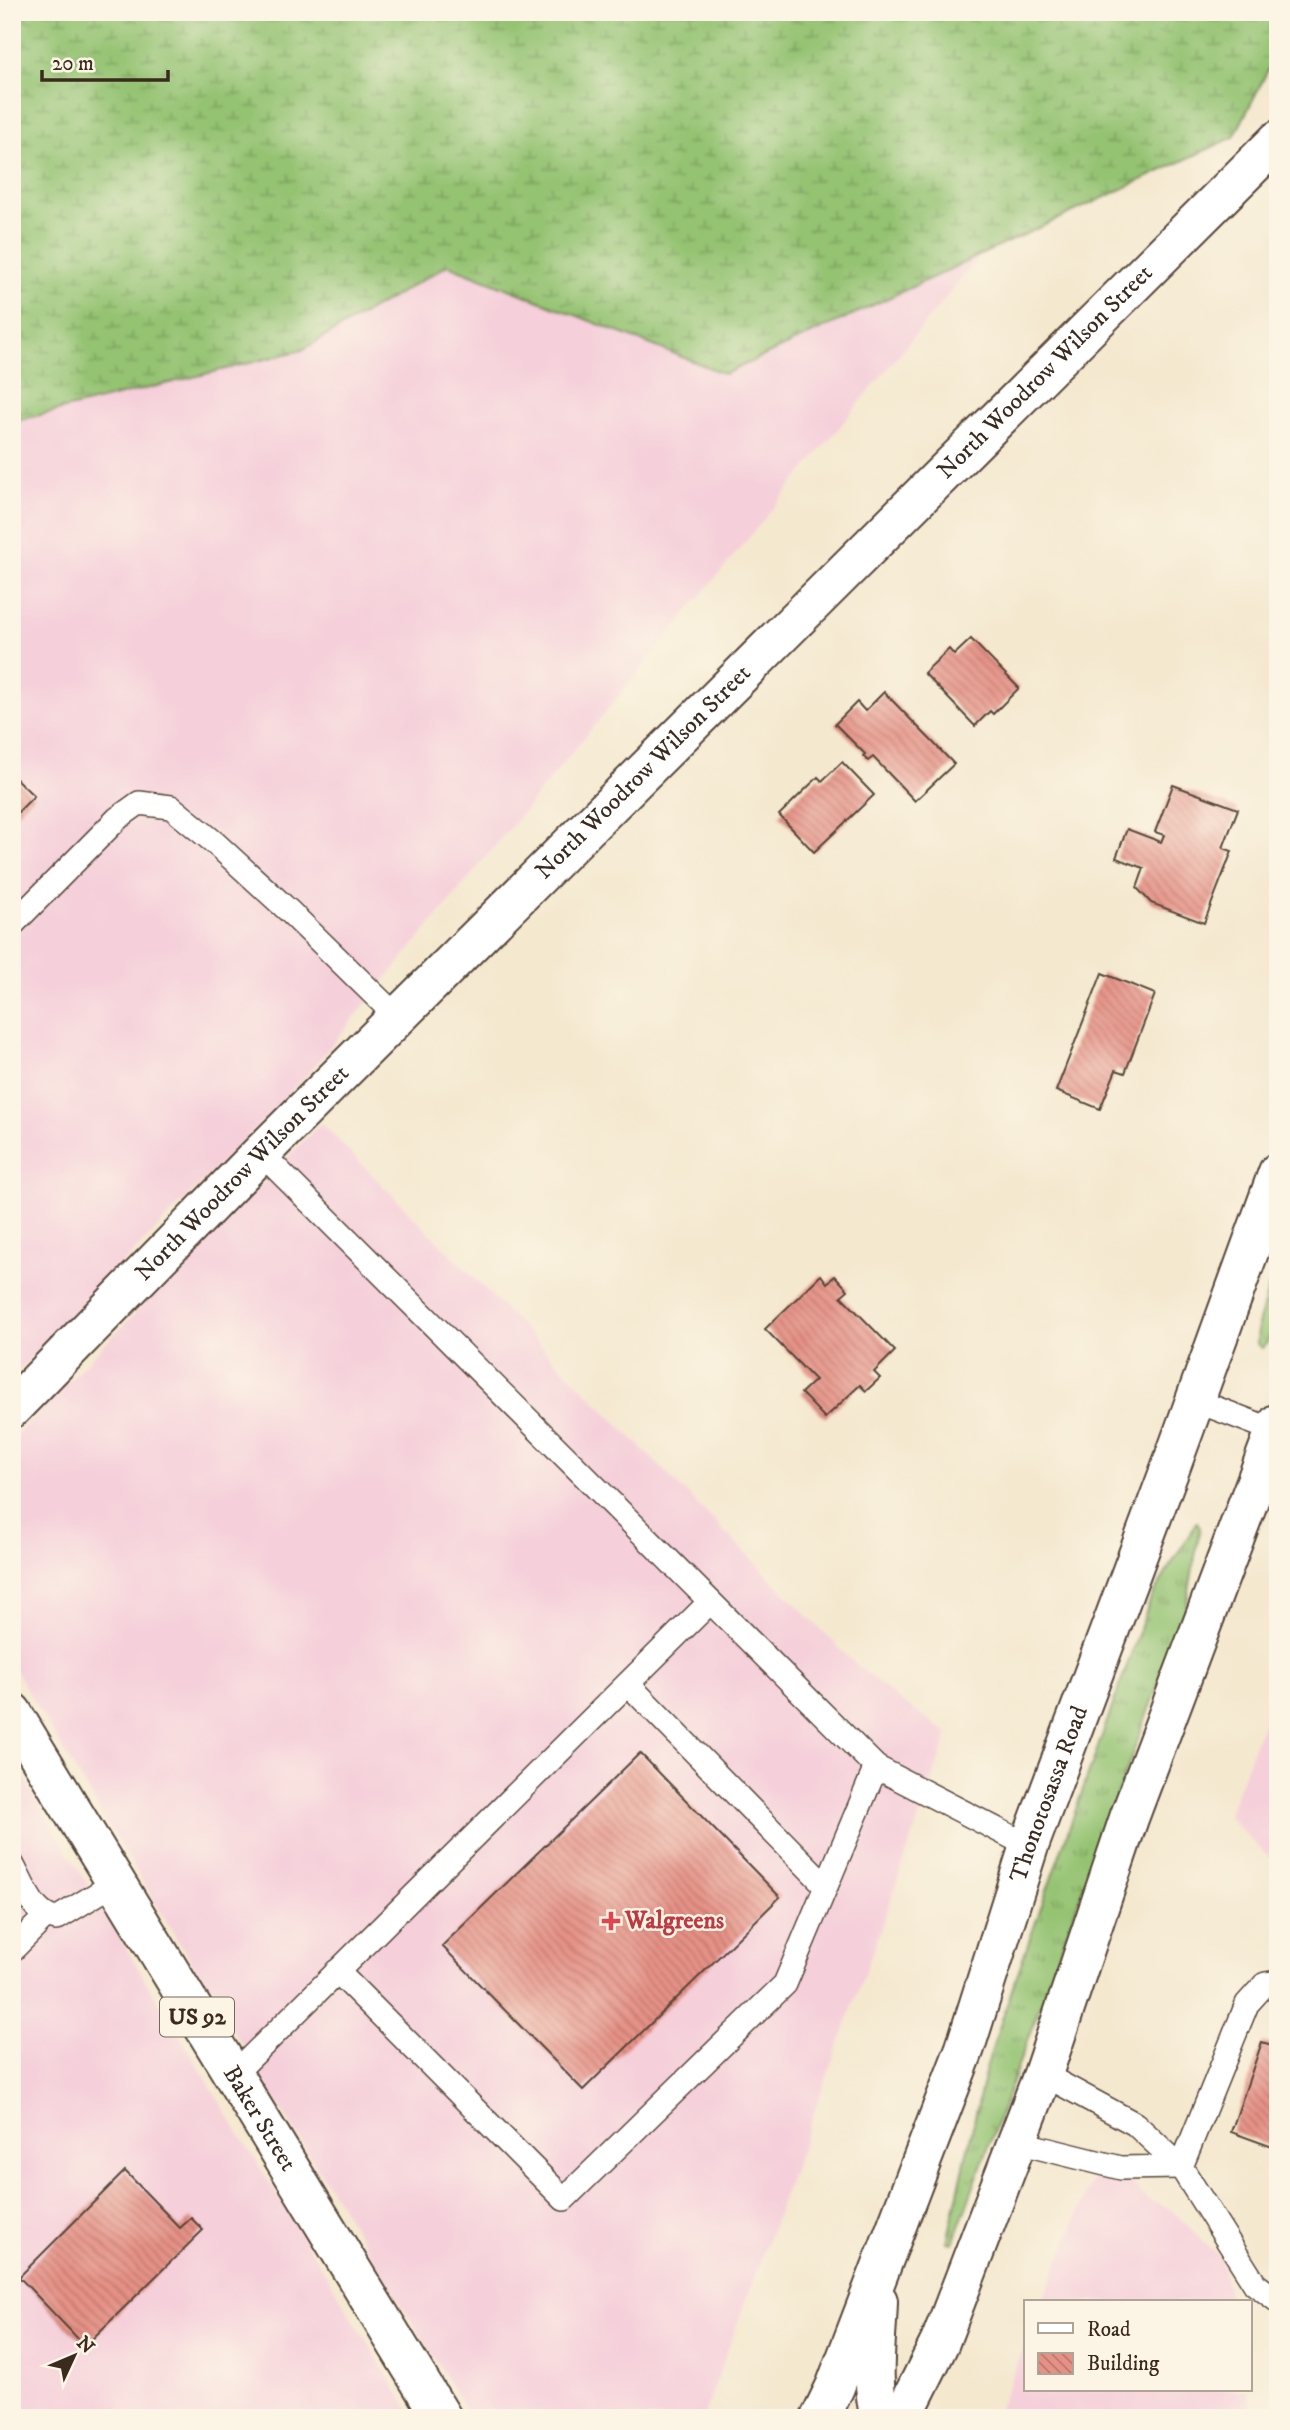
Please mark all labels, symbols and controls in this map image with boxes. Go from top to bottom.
scale bar [42,38,168,82]
text: 20 m [52,51,94,77]
street label: North Woodrow Wilson Street [931,258,1159,486]
street label: North Woodrow Wilson Street [529,658,758,886]
street label: North Woodrow Wilson Street [129,1058,356,1288]
street label: Thonotosassa Road [1004,1702,1095,1886]
place label: Walgreens [624,1906,724,1936]
marker: Walgreens [603,1913,619,1929]
road number: US 92 [160,1998,234,2036]
street label: Baker Street [216,2060,303,2177]
legend [1024,2300,1252,2392]
text: Road [1087,2317,1131,2343]
north arrow [38,2322,108,2392]
text: N [71,2332,99,2359]
text: Building [1087,2351,1160,2377]

